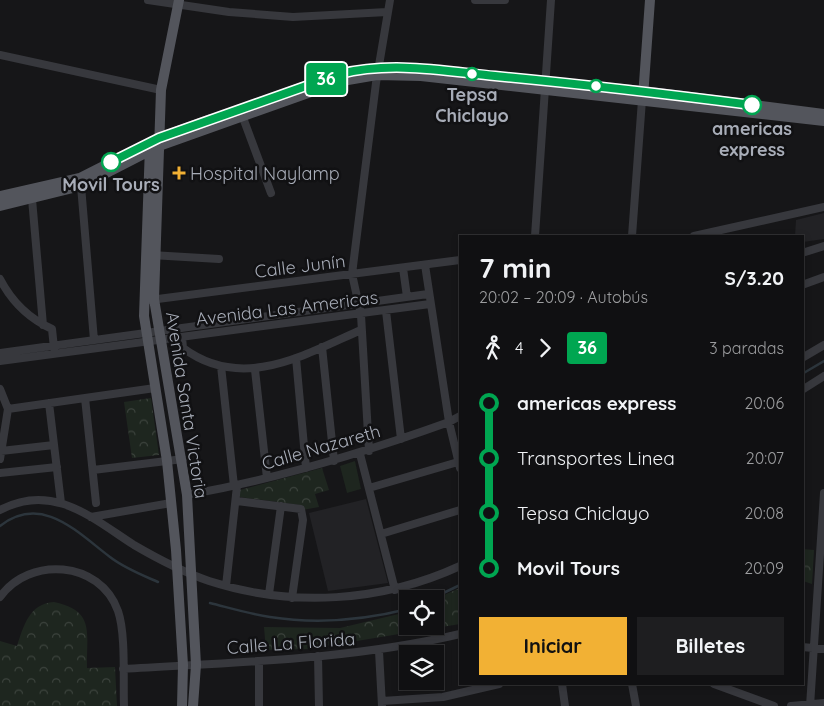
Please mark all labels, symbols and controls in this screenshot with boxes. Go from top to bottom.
line badge: 36 [304,63,348,95]
text: 36 [316,67,336,90]
marker: Tepsa Chiclayo [465,67,479,81]
unlabelled marker [589,79,603,93]
place label: Tepsa Chiclayo [435,83,509,127]
marker: americas express [742,95,762,115]
place label: americas express [712,117,792,161]
marker: Movil Tours [101,152,121,172]
place label: Hospital Naylamp [190,162,340,185]
marker: Hospital Naylamp [172,166,186,180]
place label: Movil Tours [62,173,160,196]
street label: Calle Junín [253,249,347,283]
text: 7 min [479,250,551,285]
text: S/3.20 [724,266,784,290]
street label: Avenida Las Americas [195,285,379,331]
text: 20:02 – 20:09 · Autobús [479,287,648,307]
street label: Avenida Santa Victoria [161,310,213,500]
icon: walk [479,334,507,362]
icon: forward [531,334,559,362]
text: 36 [577,336,597,359]
text: 4 [515,338,523,358]
text: 3 paradas [709,338,784,358]
text: americas express [517,391,676,415]
text: 20:06 [744,393,784,413]
street label: Calle Nazareth [259,419,383,475]
text: Transportes Linea [517,446,675,470]
text: 20:07 [746,448,784,468]
text: Tepsa Chiclayo [517,501,649,525]
text: 20:08 [744,503,784,523]
text: Movil Tours [517,556,620,580]
text: 20:09 [744,558,784,578]
map controls [399,590,444,690]
button: locate [399,590,444,635]
button: Iniciar [479,617,627,675]
button: Billetes [637,617,784,675]
street label: Calle La Florida [226,627,356,659]
button: layers [399,645,444,690]

